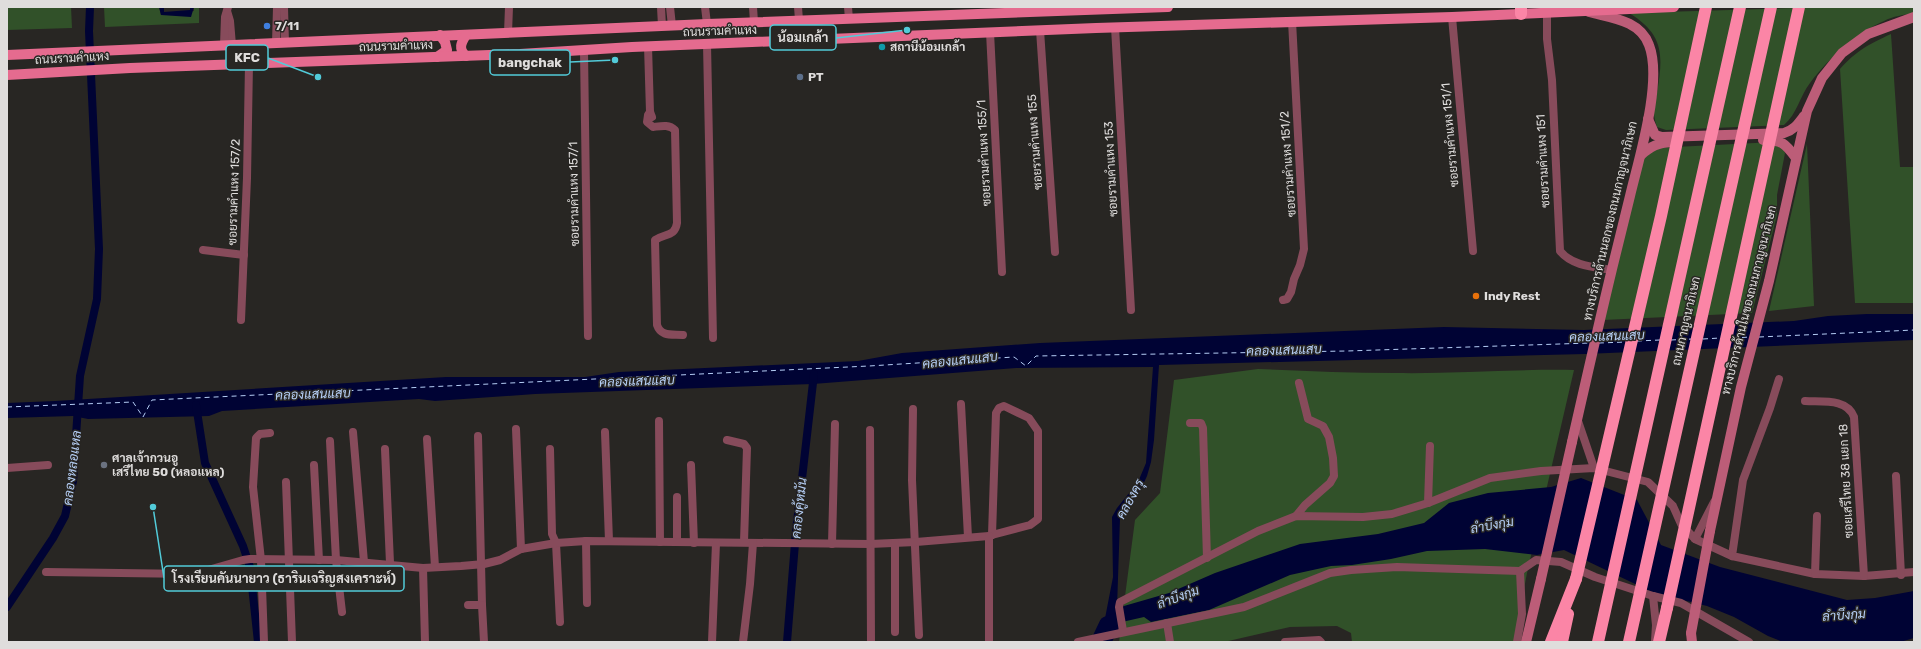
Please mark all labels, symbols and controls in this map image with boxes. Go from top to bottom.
place label: 7/11 [275,19,299,33]
marker: 7/11 [262,21,272,31]
street label: ถนนรามคำแหง [683,23,757,39]
callout: น้อมเกล้า [770,25,836,50]
text: น้อมเกล้า [778,29,828,45]
street label: ถนนรามคำแหง [359,38,433,54]
place label: สถานีน้อมเกล้า [890,39,965,54]
marker: สถานีน้อมเกล้า [877,42,887,52]
callout: KFC [226,45,268,70]
street label: ถนนรามคำแหง [35,49,109,67]
text: KFC [234,50,260,65]
callout: bangchak [490,50,570,75]
text: bangchak [498,55,562,70]
place label: PT [808,70,824,84]
marker: PT [795,72,805,82]
street label: ซอยรามคำแหง 151/1 [1438,82,1462,188]
street label: ซอยรามคำแหง 155 [1025,94,1045,190]
street label: ซอยรามคำแหง 155/1 [974,99,994,207]
street label: ซอยรามคำแหง 151/2 [1277,111,1299,217]
street label: ซอยรามคำแหง 151 [1534,114,1552,208]
street label: ทางบริการด้านนอกของถนนกาญจนาภิเษก [1580,120,1640,322]
street label: ซอยรามคำแหง 153 [1102,121,1120,217]
street label: ซอยรามคำแหง 157/2 [225,138,243,246]
street label: ซอยรามคำแหง 157/1 [566,141,582,247]
street label: ทางบริการด้านในของถนนกาญจนาภิเษก [1718,203,1779,396]
street label: ถนนกาญจนาภิเษก [1669,275,1703,367]
place label: Indy Rest [1484,289,1541,303]
marker: Indy Rest [1471,291,1481,301]
water label: คลองแสนแสบ [1569,327,1646,345]
water label: คลองแสนแสบ [1246,341,1323,359]
water label: คลองแสนแสบ [922,349,999,371]
water label: คลองแสนแสบ [599,372,676,390]
water label: คลองแสนแสบ [275,385,352,403]
street label: ซอยเสรีไทย 38 แยก 18 [1835,424,1856,539]
water label: คลองหลอแหล [60,430,84,506]
place label: ศาลเจ้ากวนอู เสรีไทย 50 (หลอแหล) [112,450,225,479]
marker: ศาลเจ้ากวนอู เสรีไทย 50 (หลอแหล) [99,460,109,470]
water label: คลองคู้หมัน [787,476,812,539]
water label: คลองครุ [1113,476,1149,522]
water label: ลำบึงกุ่ม [1469,513,1515,538]
callout: โรงเรียนคันนายาว (ธารินเจริญสงเคราะห์) [164,566,404,591]
text: โรงเรียนคันนายาว (ธารินเจริญสงเคราะห์) [171,569,396,587]
water label: ลำบึงกุ่ม [1155,582,1202,613]
water label: ลำบึงกุ่ม [1822,605,1866,626]

